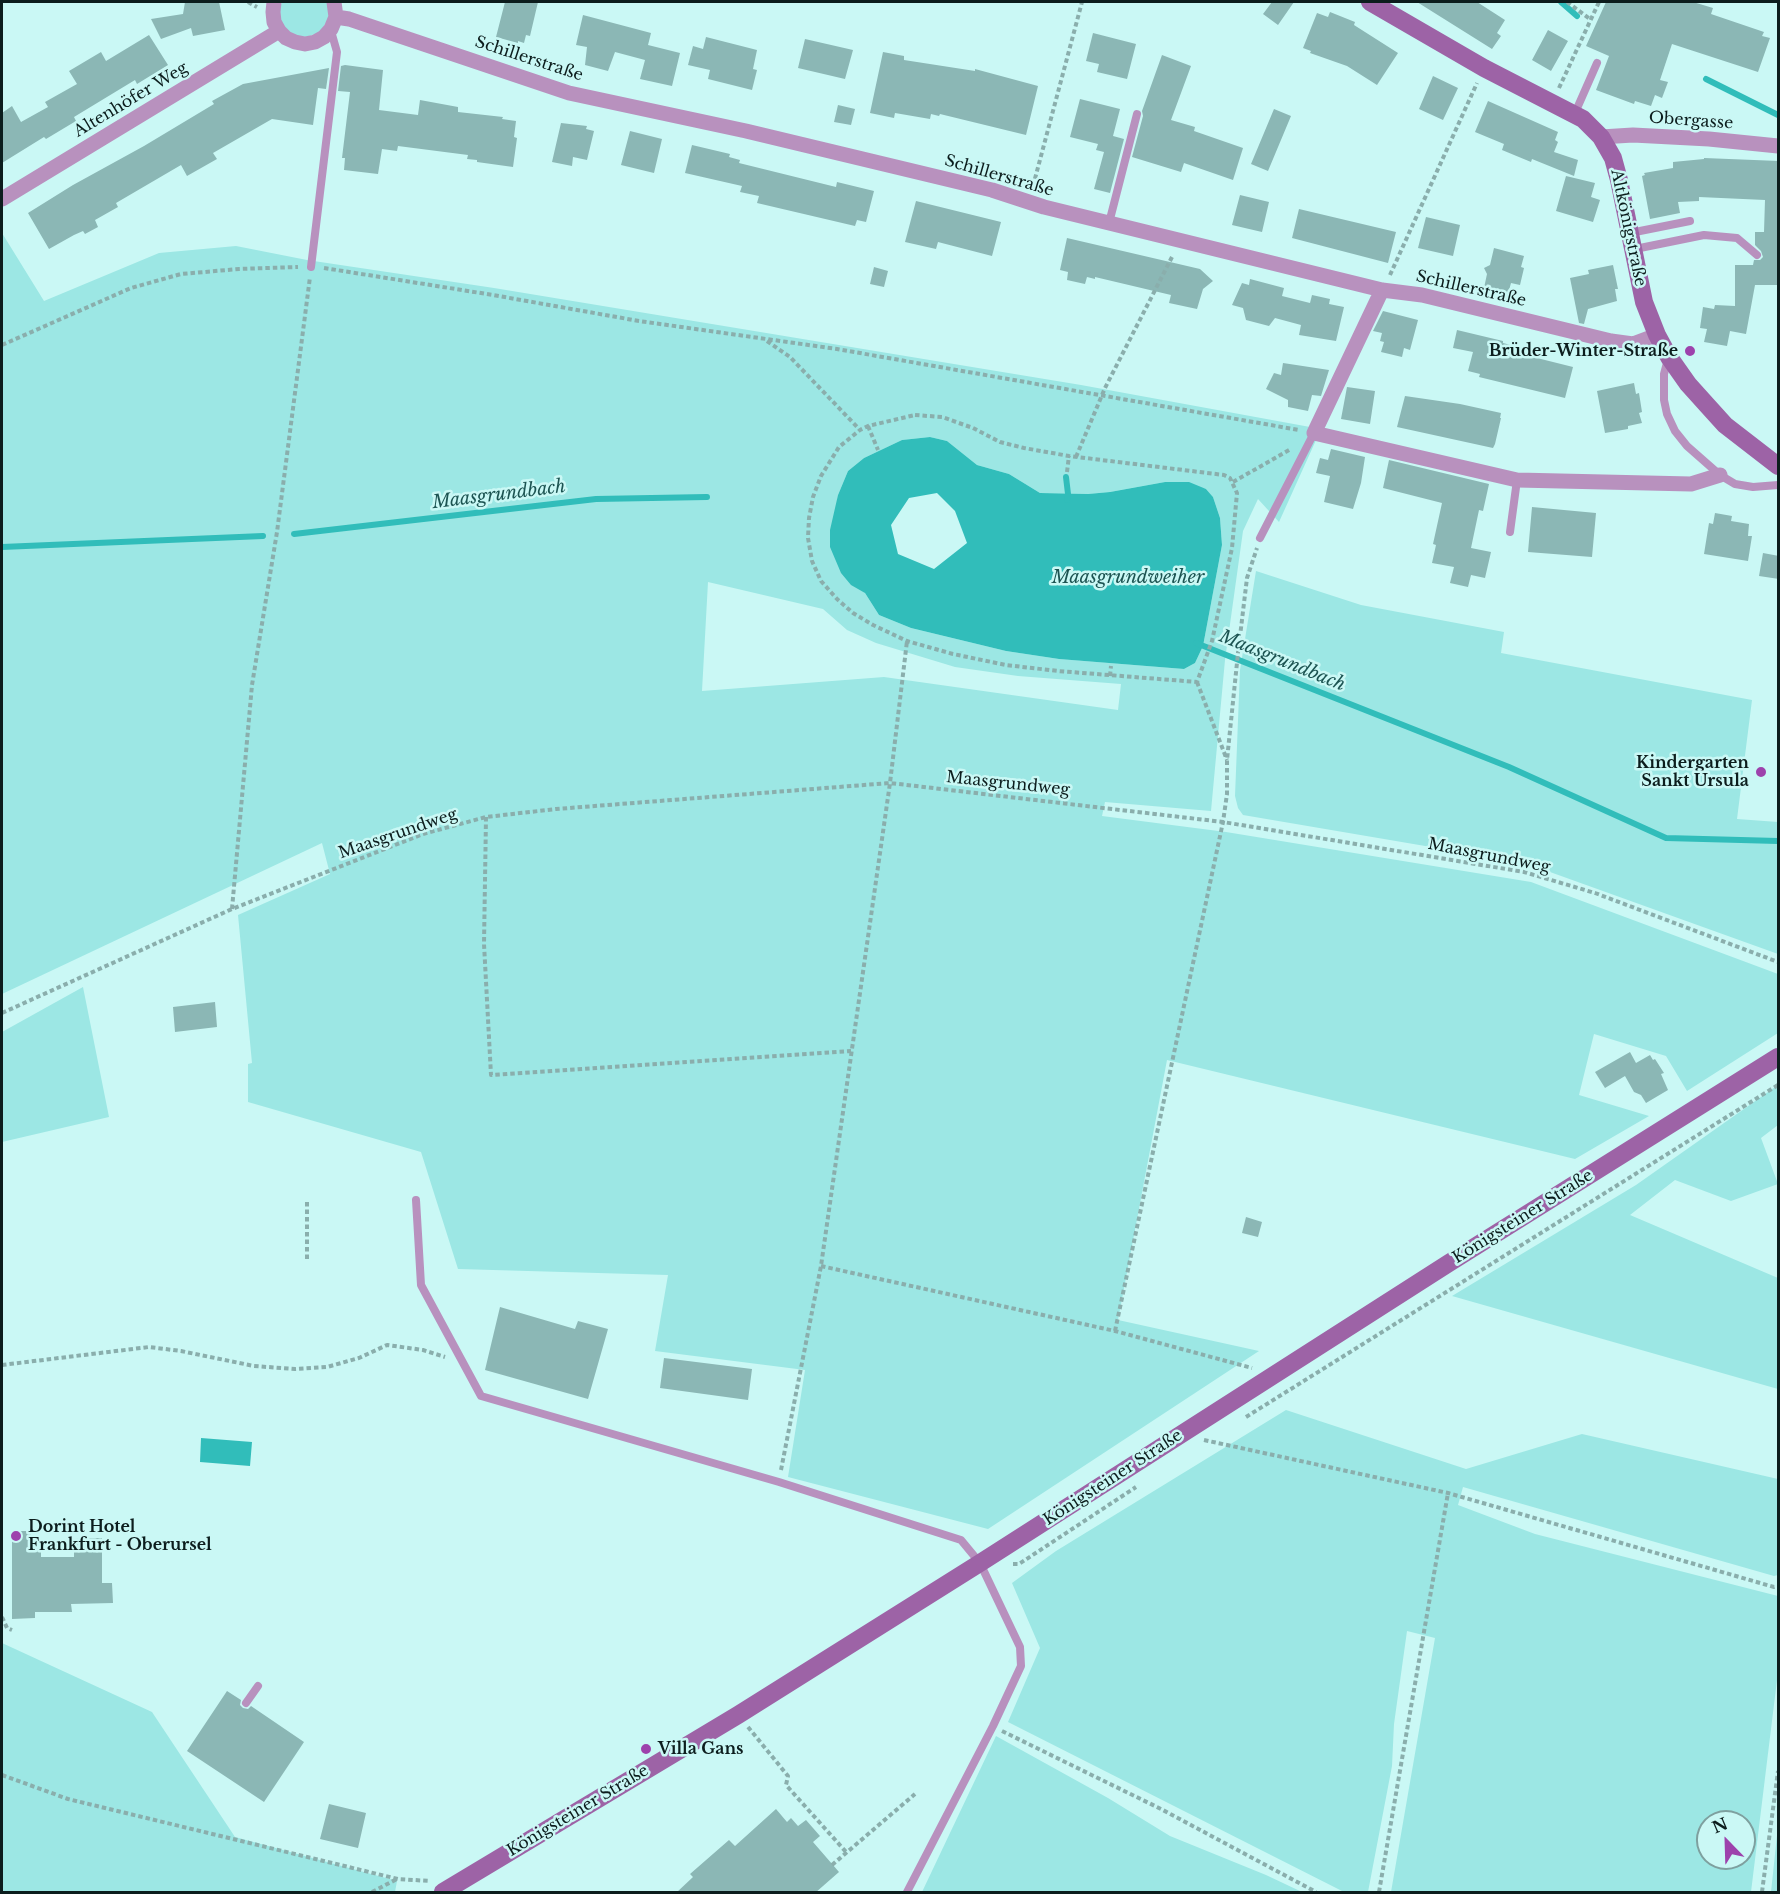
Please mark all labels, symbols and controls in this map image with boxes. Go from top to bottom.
street label: Schillerstraße [473,32,585,86]
street label: Altenhöfer Weg [71,58,191,142]
street label: Obergasse [1648,108,1734,134]
street label: Schillerstraße [942,151,1056,201]
street label: Altkönigstraße [1606,168,1650,288]
street label: Schillerstraße [1414,267,1528,311]
place label: Brüder-Winter-Straße [1489,341,1678,361]
marker: Brüder-Winter-Straße [1683,344,1697,358]
water label: Maasgrundbach [431,476,567,514]
water label: Maasgrundweiher [1052,567,1204,589]
water label: Maasgrundbach [1216,626,1348,696]
place label: Kindergarten Sankt Ursula [1636,753,1749,791]
marker: Kindergarten Sankt Ursula [1754,765,1768,779]
street label: Maasgrundweg [945,768,1071,800]
street label: Maasgrundweg [336,805,460,863]
street label: Maasgrundweg [1426,835,1552,877]
street label: Königsteiner Straße [1449,1166,1597,1268]
street label: Königsteiner Straße [1040,1426,1186,1530]
place label: Dorint Hotel Frankfurt - Oberursel [28,1517,212,1555]
marker: Dorint Hotel Frankfurt - Oberursel [9,1529,23,1543]
place label: Villa Gans [658,1739,744,1759]
marker: Villa Gans [639,1742,653,1756]
street label: Königsteiner Straße [504,1761,652,1861]
north arrow [1696,1810,1756,1870]
text: N [1709,1813,1731,1837]

